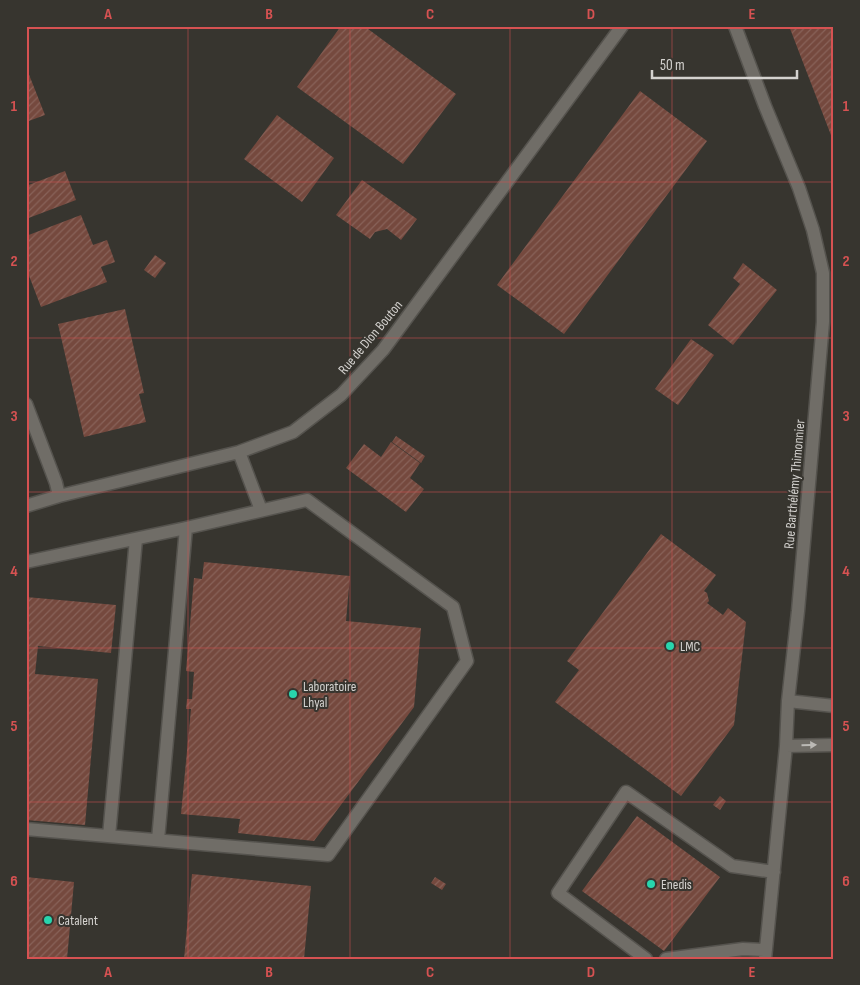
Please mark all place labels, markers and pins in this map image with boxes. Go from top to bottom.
place label: LMC [680,638,700,655]
marker: LMC [664,640,676,652]
place label: Laboratoire Lhyal [303,678,356,711]
marker: Laboratoire Lhyal [287,688,299,700]
place label: Enedis [661,876,692,893]
marker: Enedis [645,878,657,890]
place label: Catalent [58,912,98,929]
marker: Catalent [42,914,54,926]

